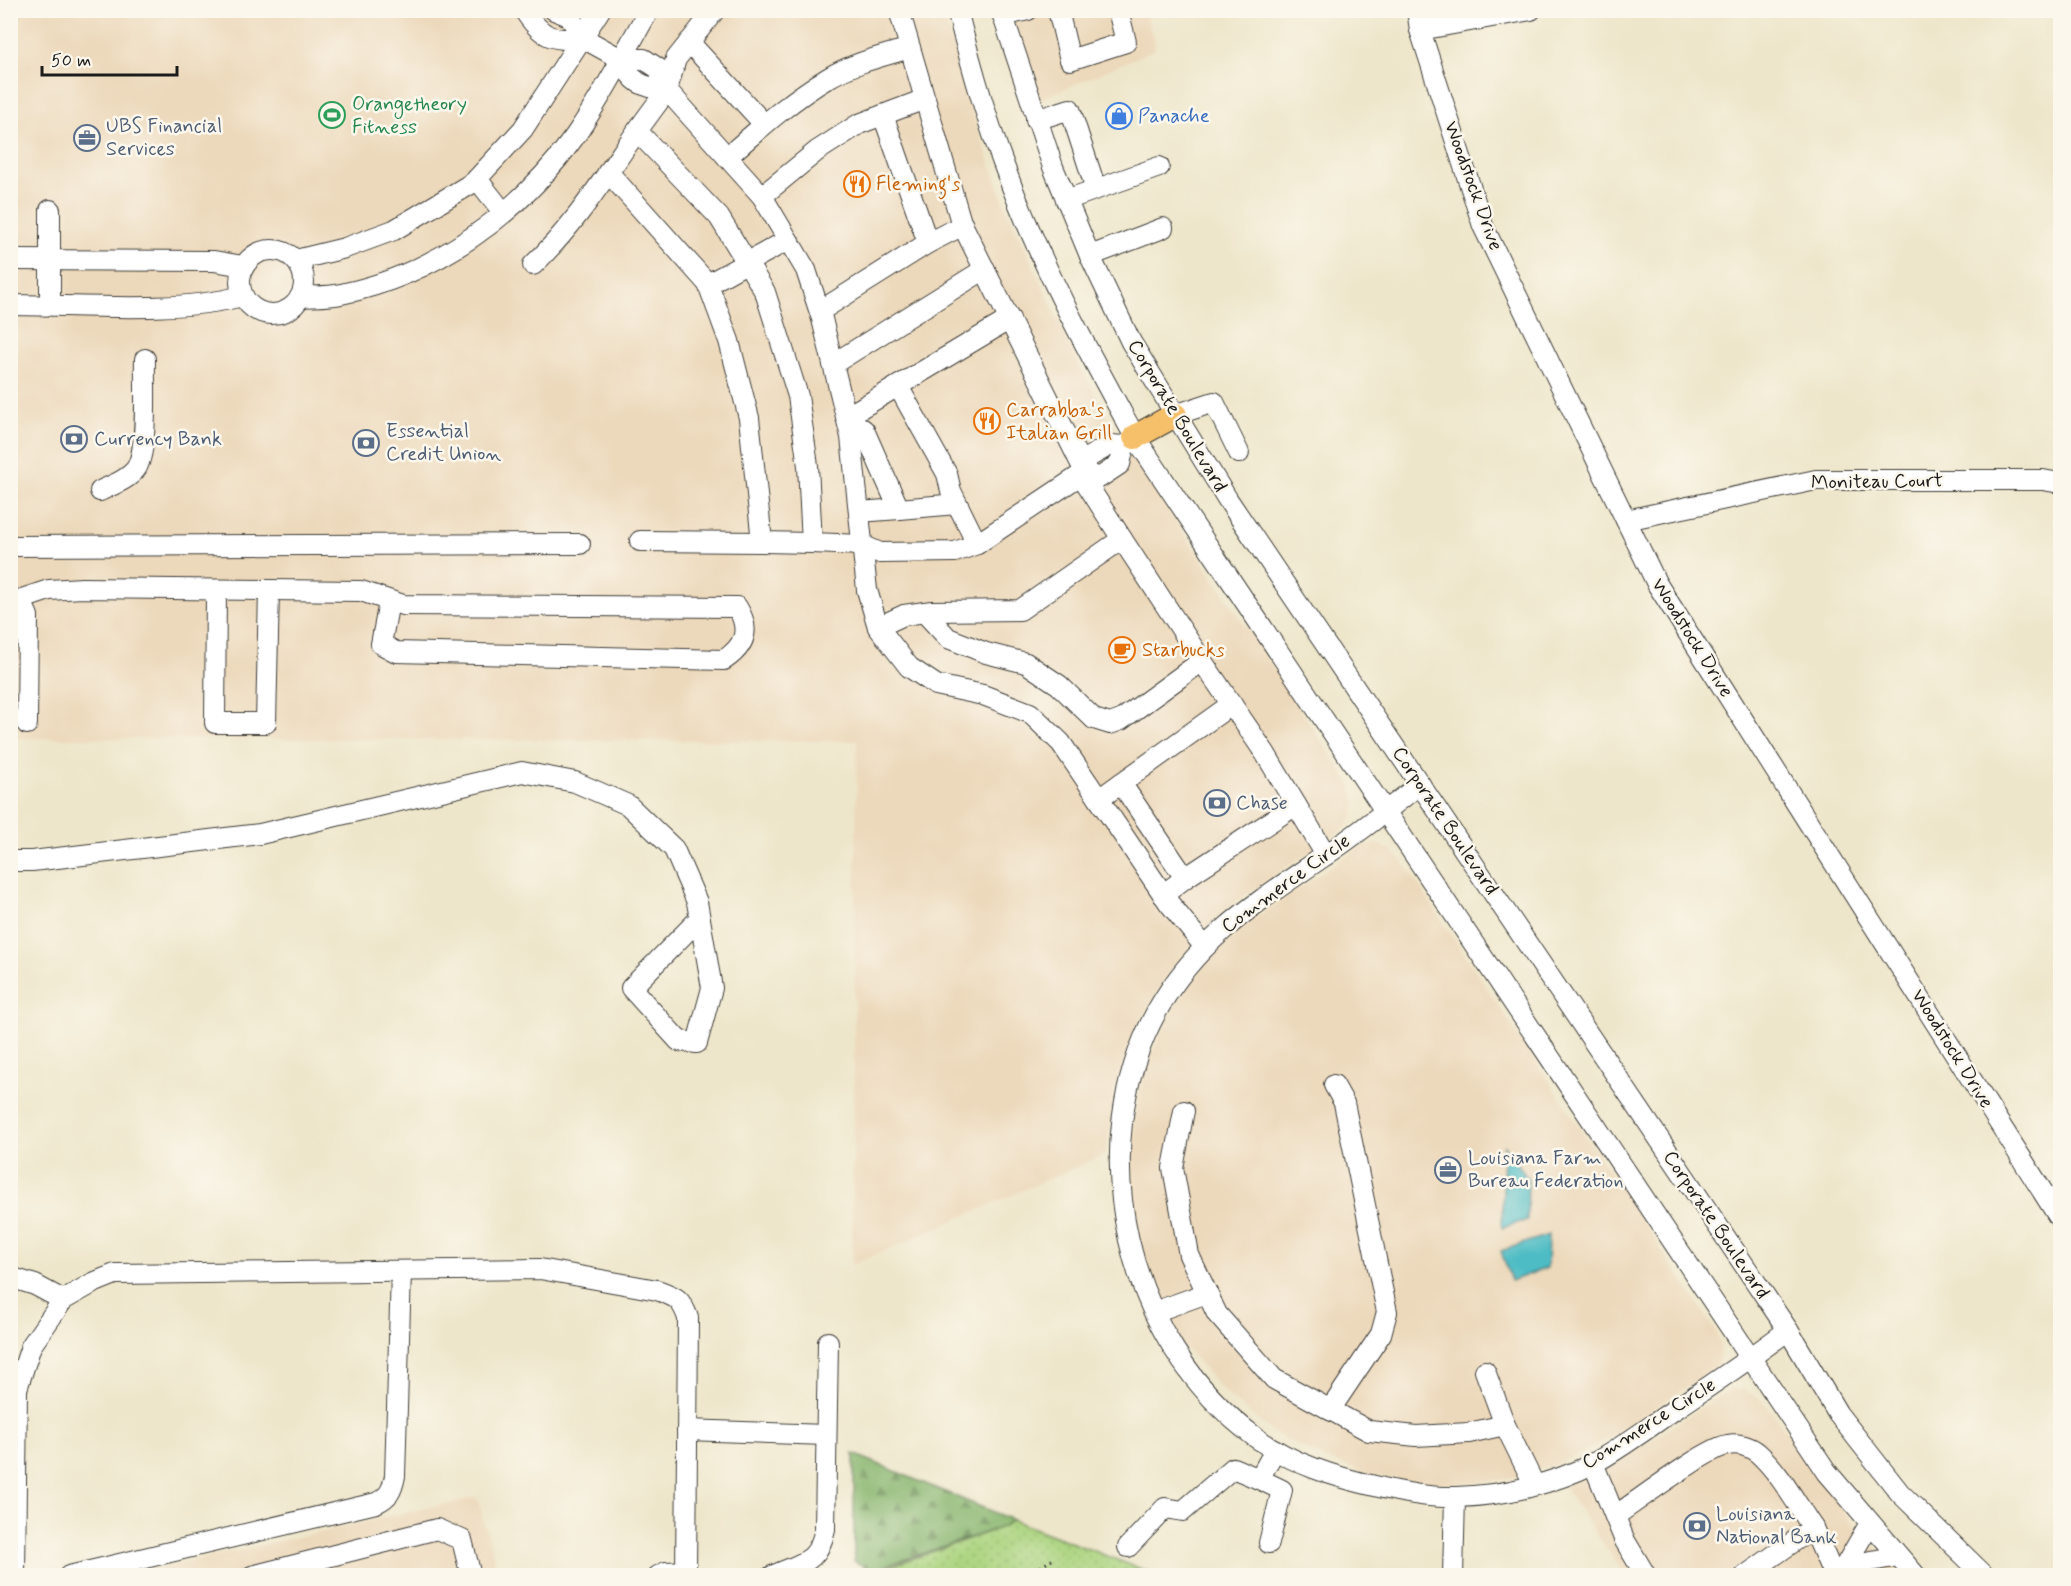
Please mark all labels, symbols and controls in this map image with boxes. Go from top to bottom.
scale bar [42,39,177,77]
text: 50 m [51,49,91,73]
place label: Orangetheory Fitness [352,91,467,141]
sports icon: Orangetheory Fitness [317,100,347,130]
shop icon: Panache [1104,101,1134,131]
place label: Panache [1138,103,1210,130]
place label: UBS Financial Services [106,113,222,163]
street label: Woodstock Drive [1437,117,1509,255]
office icon: UBS Financial Services [72,123,102,153]
restaurant icon: Fleming's [842,169,872,199]
place label: Fleming's [876,171,960,200]
street label: Corporate Boulevard [1121,335,1233,497]
place label: Carrabba's Italian Grill [1006,397,1112,447]
restaurant icon: Carrabba's Italian Grill [972,406,1002,436]
place label: Essential Credit Union [386,418,501,468]
bank icon: Currency Bank [59,424,89,454]
place label: Currency Bank [94,426,222,453]
bank icon: Essential Credit Union [351,428,381,458]
street label: Moniteau Court [1811,467,1943,497]
street label: Woodstock Drive [1644,573,1740,703]
cafe icon: Starbucks [1107,635,1137,665]
place label: Starbucks [1142,637,1225,664]
street label: Corporate Boulevard [1385,741,1505,901]
bank icon: Chase [1202,788,1232,818]
place label: Chase [1236,790,1288,817]
street label: Commerce Circle [1216,828,1356,940]
street label: Woodstock Drive [1904,984,2000,1114]
place label: Louisiana Farm Bureau Federation [1468,1145,1623,1195]
street label: Corporate Boulevard [1656,1145,1776,1305]
office icon: Louisiana Farm Bureau Federation [1433,1155,1463,1185]
street label: Commerce Circle [1577,1372,1721,1476]
place label: Louisiana National Bank [1716,1501,1837,1551]
bank icon: Louisiana National Bank [1682,1511,1712,1541]

